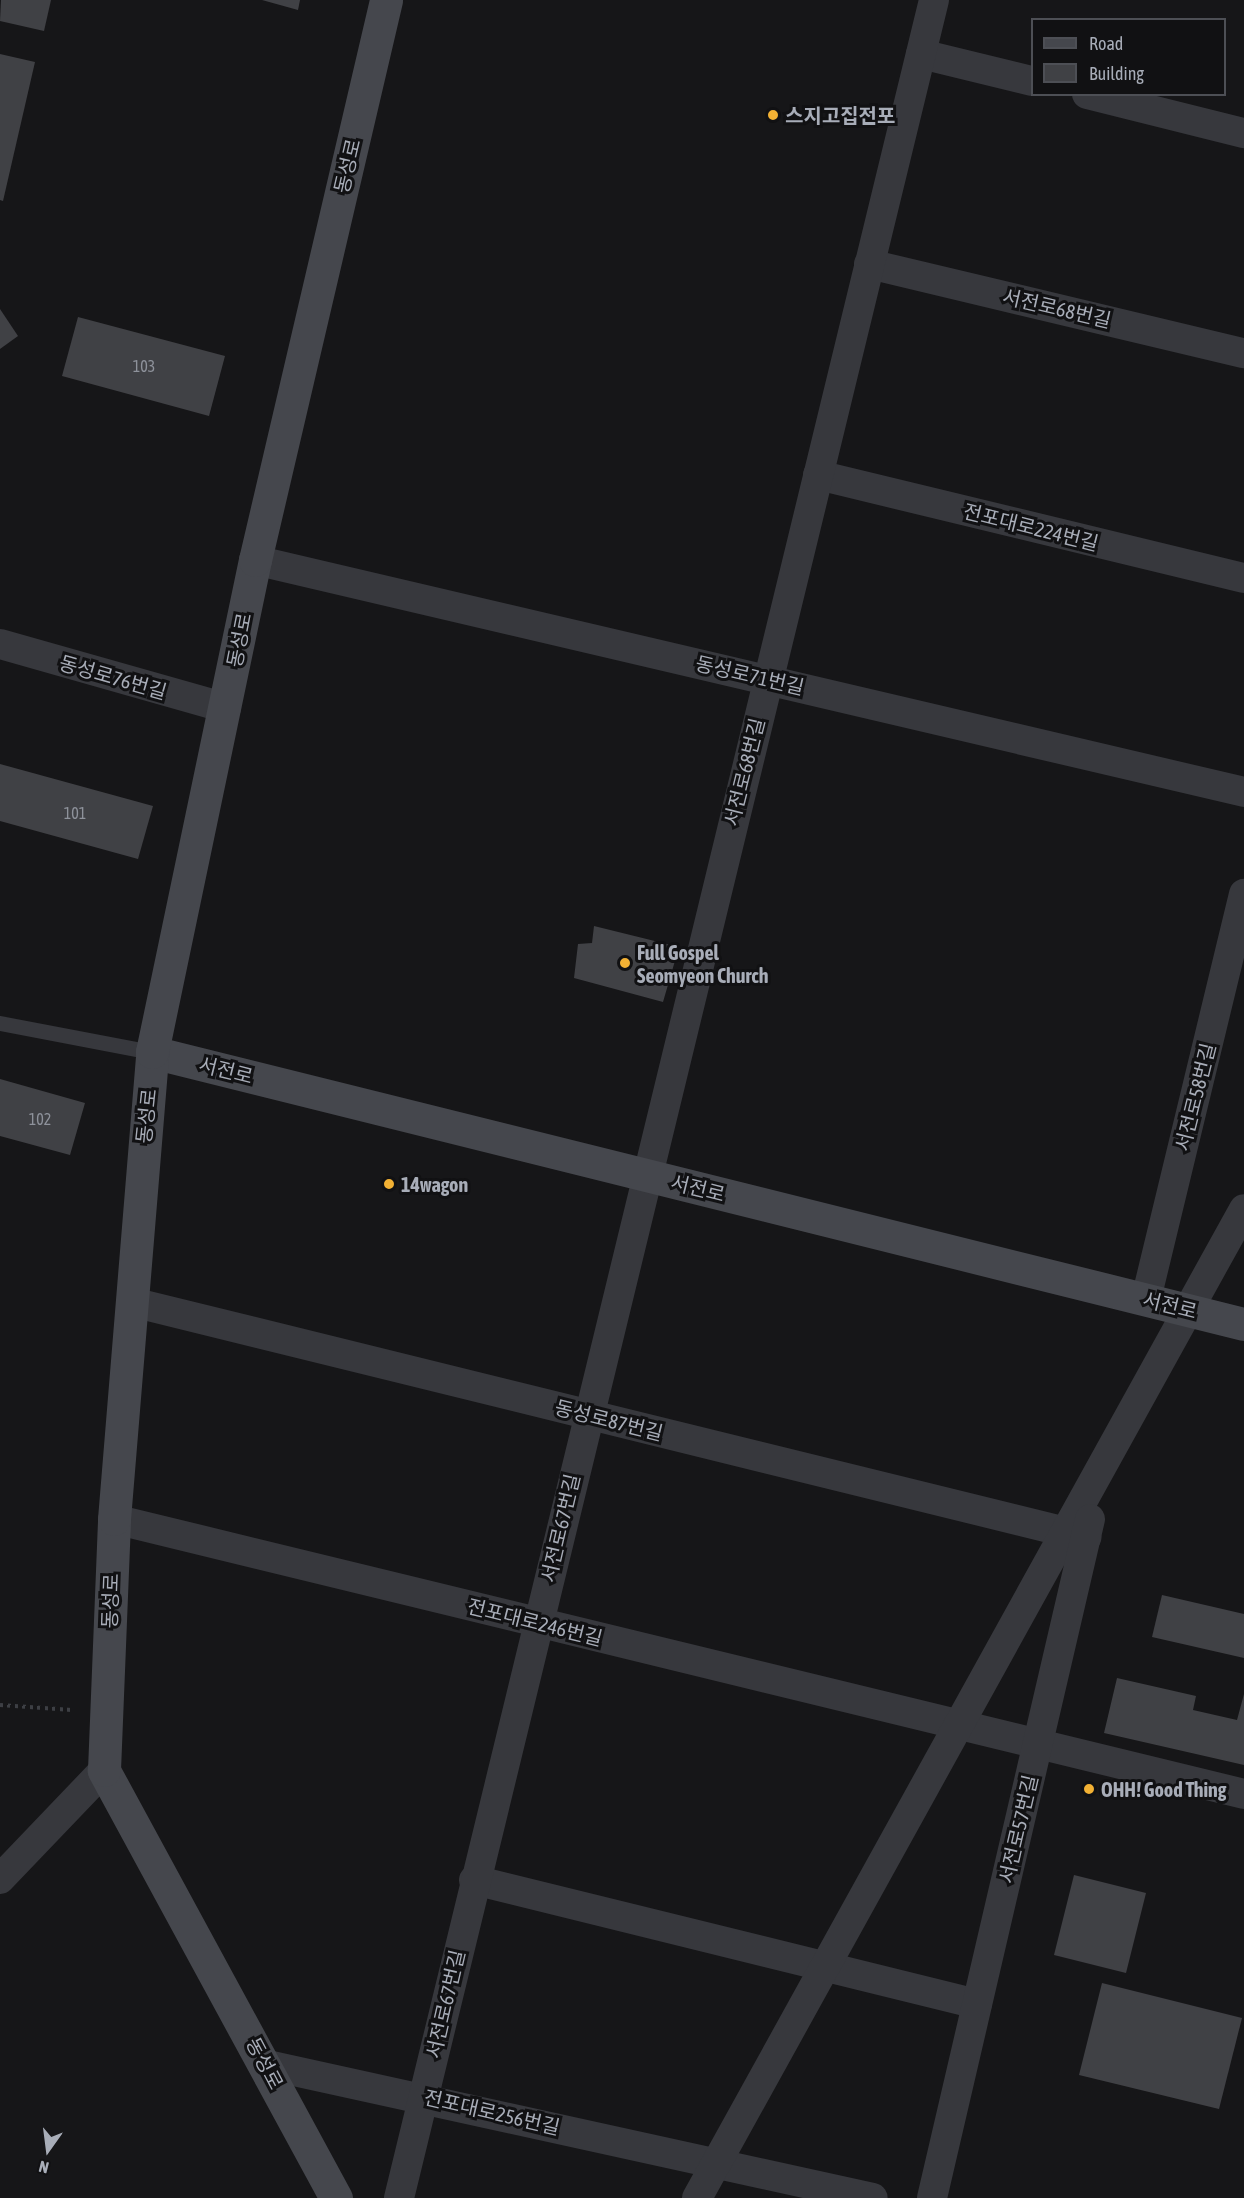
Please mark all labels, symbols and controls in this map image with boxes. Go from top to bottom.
legend [1031,18,1226,96]
text: Road [1089,33,1123,54]
text: Building [1089,63,1144,84]
place label: 스지고집전포 [785,103,895,127]
marker: 스지고집전포 [766,108,780,122]
street label: 동성로 [329,136,365,196]
street label: 서전로68번길 [1000,284,1114,332]
house number: 103 [133,356,155,376]
street label: 전포대로224번길 [961,499,1101,555]
street label: 동성로 [222,611,256,669]
street label: 동성로76번길 [56,650,170,704]
street label: 동성로71번길 [693,651,807,699]
street label: 서전로68번길 [719,715,769,829]
house number: 101 [64,803,86,823]
place label: Full Gospel Seomyeon Church [637,940,768,987]
marker: Full Gospel Seomyeon Church [618,956,632,970]
street label: 서전로58번길 [1170,1040,1220,1154]
street label: 서전로 [196,1052,256,1088]
street label: 동성로 [131,1087,161,1145]
house number: 102 [29,1109,51,1129]
street label: 서전로 [668,1170,728,1206]
place label: 14wagon [401,1172,468,1196]
marker: 14wagon [382,1177,396,1191]
street label: 서전로 [1140,1287,1200,1323]
street label: 동성로87번길 [552,1395,666,1445]
street label: 서전로67번길 [536,1471,584,1585]
street label: 동성로 [97,1573,123,1629]
street label: 전포대로246번길 [465,1594,605,1650]
street label: 서전로57번길 [994,1772,1042,1886]
place label: OHH! Good Thing [1101,1777,1226,1801]
marker: OHH! Good Thing [1082,1782,1096,1796]
street label: 서전로67번길 [421,1947,469,2061]
street label: 동성로 [241,2033,289,2093]
street label: 전포대로256번길 [422,2085,562,2139]
north arrow [18,2120,78,2180]
text: N [37,2158,50,2177]

